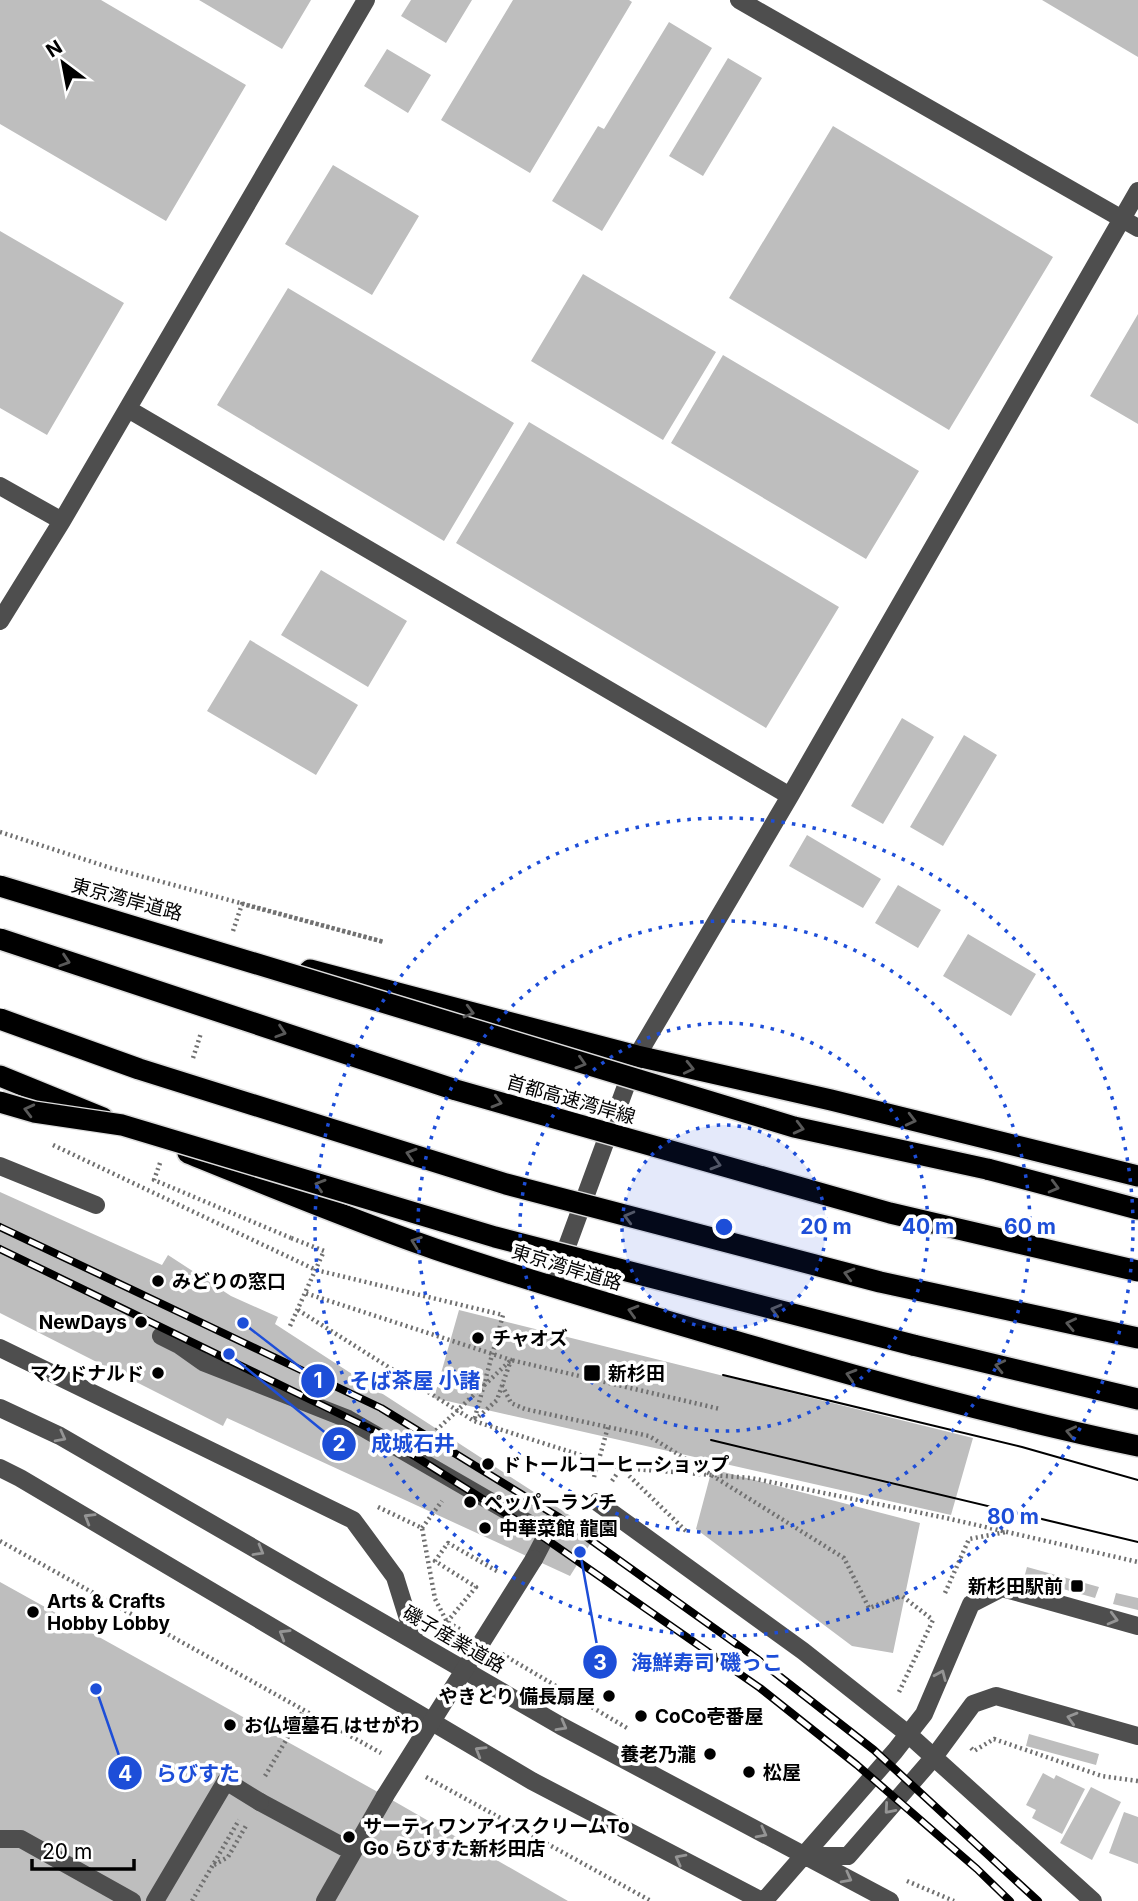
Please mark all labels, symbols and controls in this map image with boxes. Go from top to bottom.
north arrow [28,28,98,98]
text: N [42,35,66,63]
street label: 東京湾岸道路 [69,874,185,925]
one-way arrow [58,953,70,967]
one-way arrow [463,1004,475,1018]
one-way arrow [274,1024,286,1038]
one-way arrow [574,1055,587,1069]
one-way arrow [683,1059,695,1074]
street label: 首都高速湾岸線 [504,1070,638,1129]
one-way arrow [491,1094,503,1108]
one-way arrow [24,1104,36,1118]
one-way arrow [905,1112,917,1126]
one-way arrow [793,1120,805,1134]
one-way arrow [405,1148,417,1163]
one-way arrow [710,1156,722,1170]
one-way arrow [315,1178,327,1193]
one-way arrow [1047,1178,1059,1193]
one-way arrow [623,1210,635,1225]
text: 20 m [800,1214,852,1239]
text: 40 m [902,1214,954,1239]
text: 60 m [1004,1214,1056,1239]
centre of rings [712,1215,736,1239]
one-way arrow [410,1236,422,1250]
street label: 東京湾岸道路 [509,1240,625,1295]
one-way arrow [843,1268,855,1282]
place label: みどりの窓口 [172,1270,286,1293]
marker: みどりの窓口 [150,1273,166,1289]
one-way arrow [770,1304,782,1318]
one-way arrow [627,1305,639,1319]
place label: NewDays [39,1311,127,1334]
marker: NewDays [133,1314,149,1330]
one-way arrow [1065,1317,1077,1332]
place label: チャオズ [492,1327,568,1350]
marker: チャオズ [470,1330,486,1346]
callout: そば茶屋 小諸 [300,1360,494,1402]
one-way arrow [994,1360,1006,1374]
place label: マクドナルド [30,1362,144,1385]
place label: 新杉田 [608,1362,665,1385]
marker: 新杉田 [582,1363,602,1383]
marker: マクドナルド [150,1365,166,1381]
text: 1 [313,1368,323,1393]
text: そば茶屋 小諸 [350,1368,480,1393]
one-way arrow [845,1369,857,1384]
callout: 成城石井 [322,1423,469,1465]
one-way arrow [1065,1425,1077,1440]
one-way arrow [54,1429,67,1443]
text: 2 [332,1431,346,1456]
text: 成城石井 [371,1431,455,1456]
place label: ドトールコーヒーショップ [502,1453,729,1476]
marker: ドトールコーヒーショップ [480,1456,496,1472]
place label: ペッパーランチ [484,1491,617,1514]
marker: ペッパーランチ [462,1494,478,1510]
text: 80 m [987,1504,1039,1529]
one-way arrow [83,1514,96,1527]
place label: 中華菜館 龍園 [499,1517,618,1540]
marker: 中華菜館 龍園 [477,1520,493,1536]
one-way arrow [251,1543,264,1556]
place label: 新杉田駅前 [968,1575,1063,1598]
marker: 新杉田駅前 [1069,1578,1085,1594]
place label: Arts & Crafts Hobby Lobby [47,1590,170,1635]
street label: 磯子産業道路 [399,1601,509,1678]
marker: Arts & Crafts Hobby Lobby [25,1604,41,1620]
one-way arrow [1107,1611,1119,1625]
one-way arrow [279,1630,292,1643]
callout: 海鮮寿司 磯っこ [582,1641,797,1683]
text: 3 [593,1650,607,1675]
text: 海鮮寿司 磯っこ [631,1650,783,1675]
one-way arrow [932,1670,946,1682]
place label: やきとり 備長扇屋 [439,1685,595,1708]
marker: やきとり 備長扇屋 [601,1688,617,1704]
place label: CoCo壱番屋 [655,1705,763,1728]
marker: CoCo壱番屋 [633,1708,649,1724]
one-way arrow [1066,1711,1078,1726]
place label: お仏壇墓石 はせがわ [244,1714,420,1737]
marker: お仏壇墓石 はせがわ [222,1717,238,1733]
one-way arrow [555,1717,567,1731]
place label: 養老乃瀧 [620,1743,696,1766]
one-way arrow [474,1746,487,1759]
marker: 養老乃瀧 [702,1746,718,1762]
callout: らびすた [107,1752,254,1794]
text: 4 [118,1761,132,1786]
text: らびすた [156,1761,240,1786]
place label: 松屋 [763,1761,801,1784]
marker: 松屋 [741,1764,757,1780]
one-way arrow [885,1800,897,1813]
place label: サーティワンアイスクリームTo Go らびすた新杉田店 [363,1815,630,1860]
one-way arrow [755,1825,768,1838]
scale bar [32,1828,133,1872]
marker: サーティワンアイスクリームTo Go らびすた新杉田店 [341,1829,357,1845]
text: 20 m [42,1839,92,1864]
one-way arrow [674,1854,687,1868]
one-way arrow [840,1870,852,1883]

